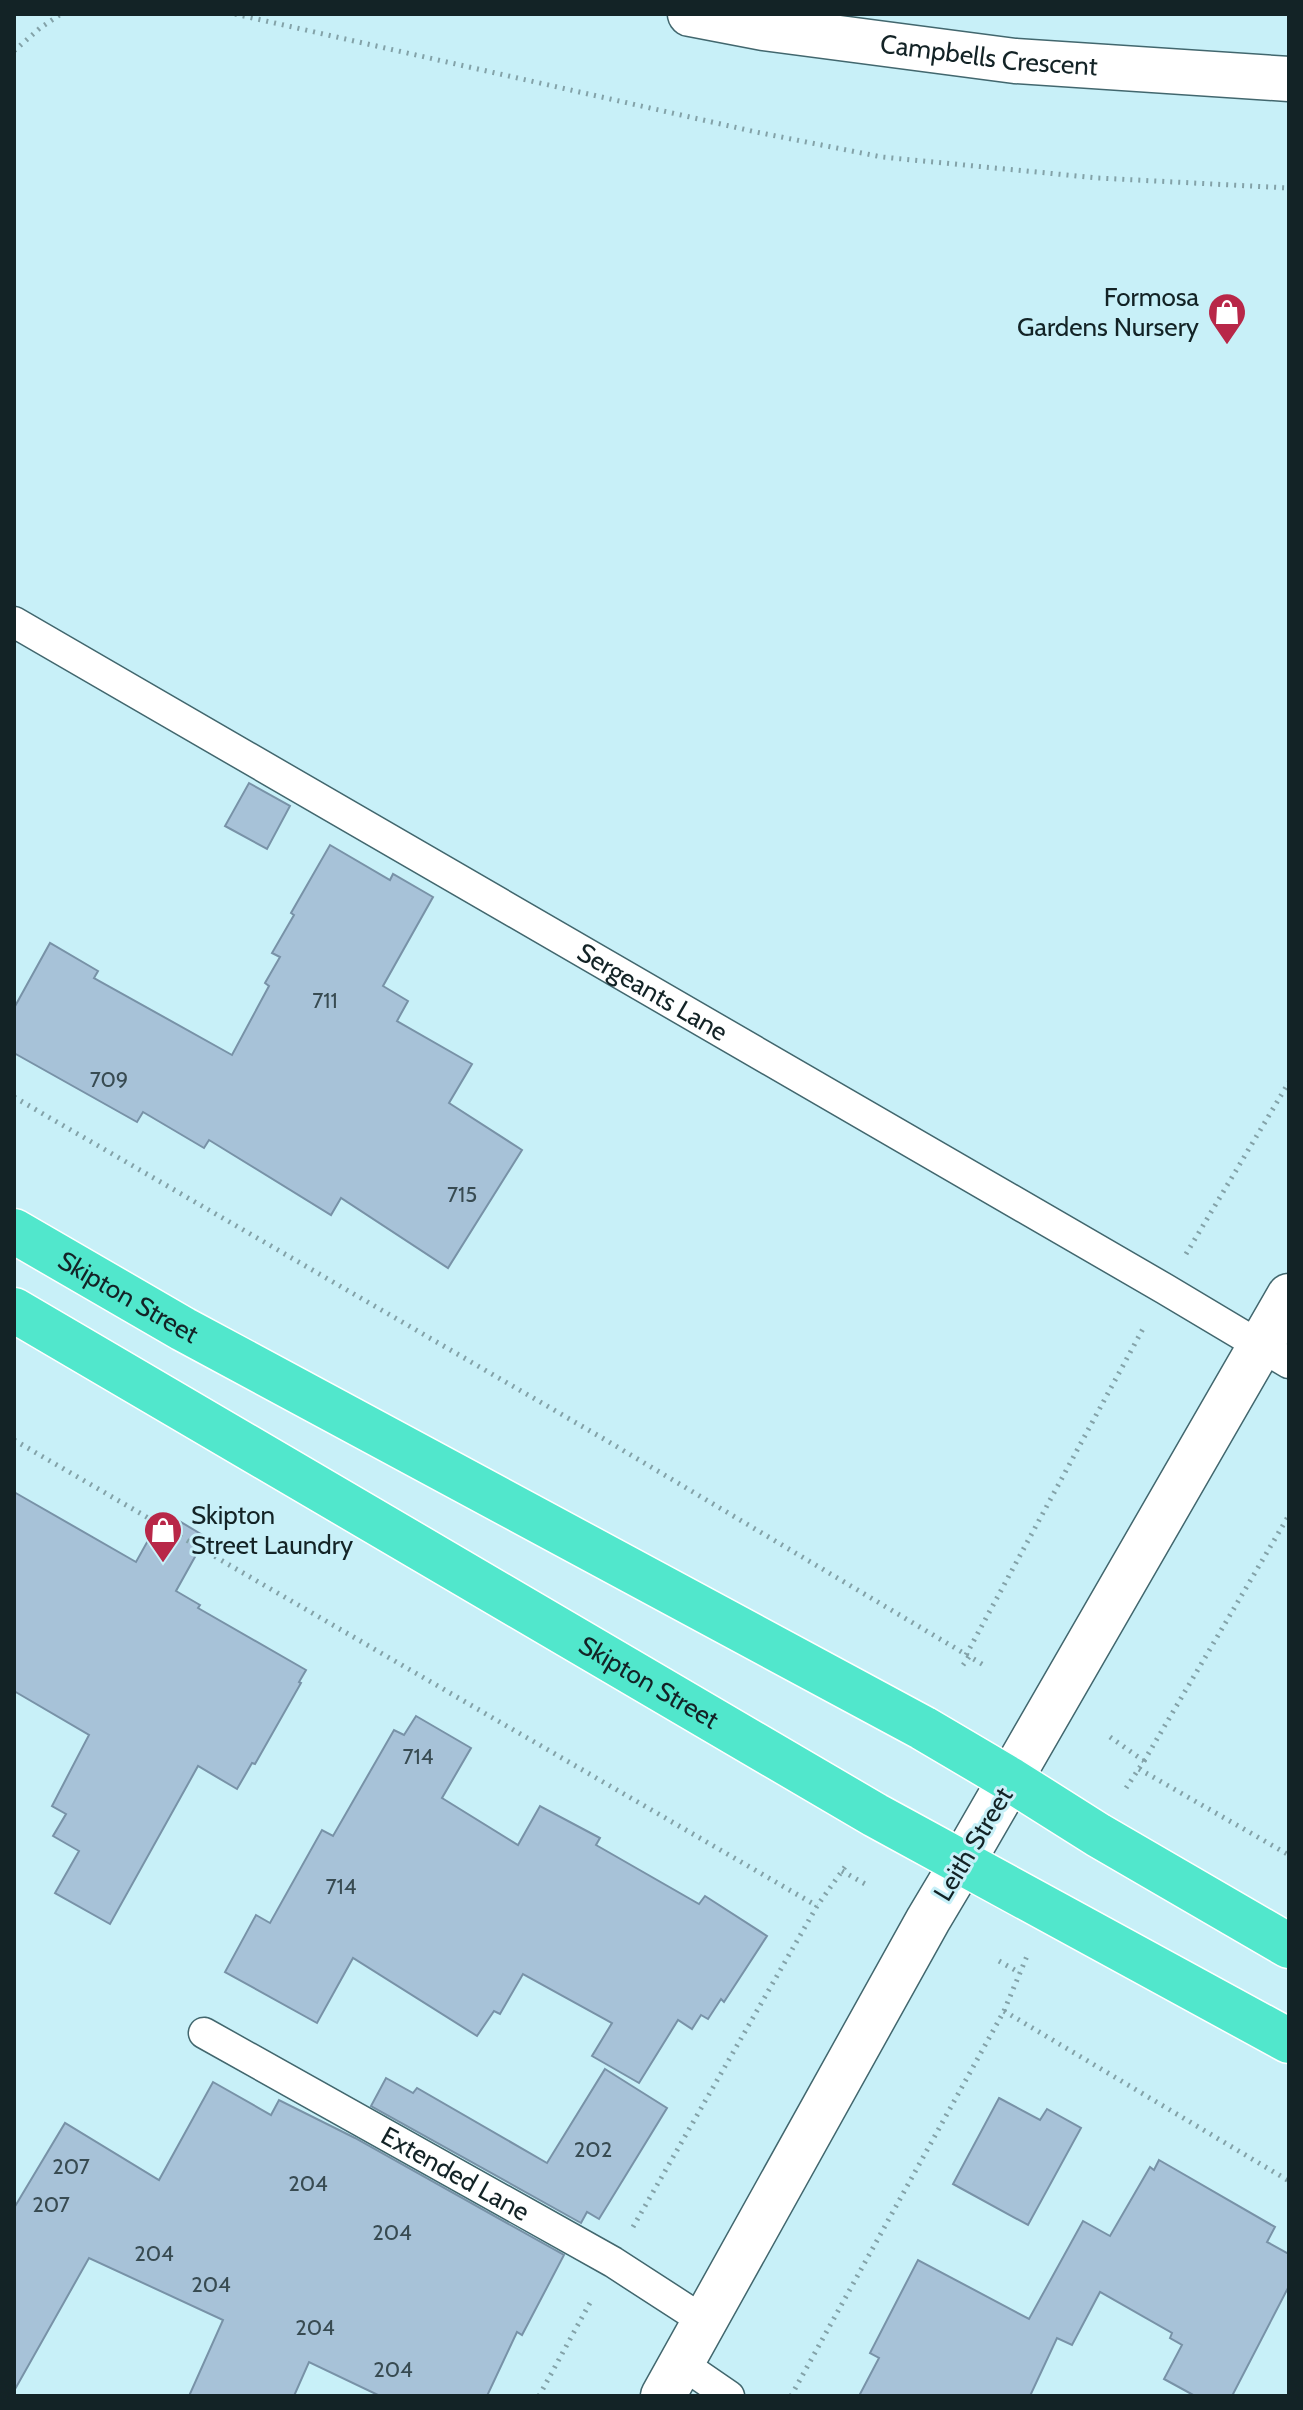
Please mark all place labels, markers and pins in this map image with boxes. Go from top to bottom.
place label: Formosa Gardens Nursery [1017,281,1200,343]
shop icon: Formosa Gardens Nursery [1206,291,1248,346]
place label: Skipton Street Laundry [191,1499,353,1561]
shop icon: Skipton Street Laundry [142,1509,184,1564]

